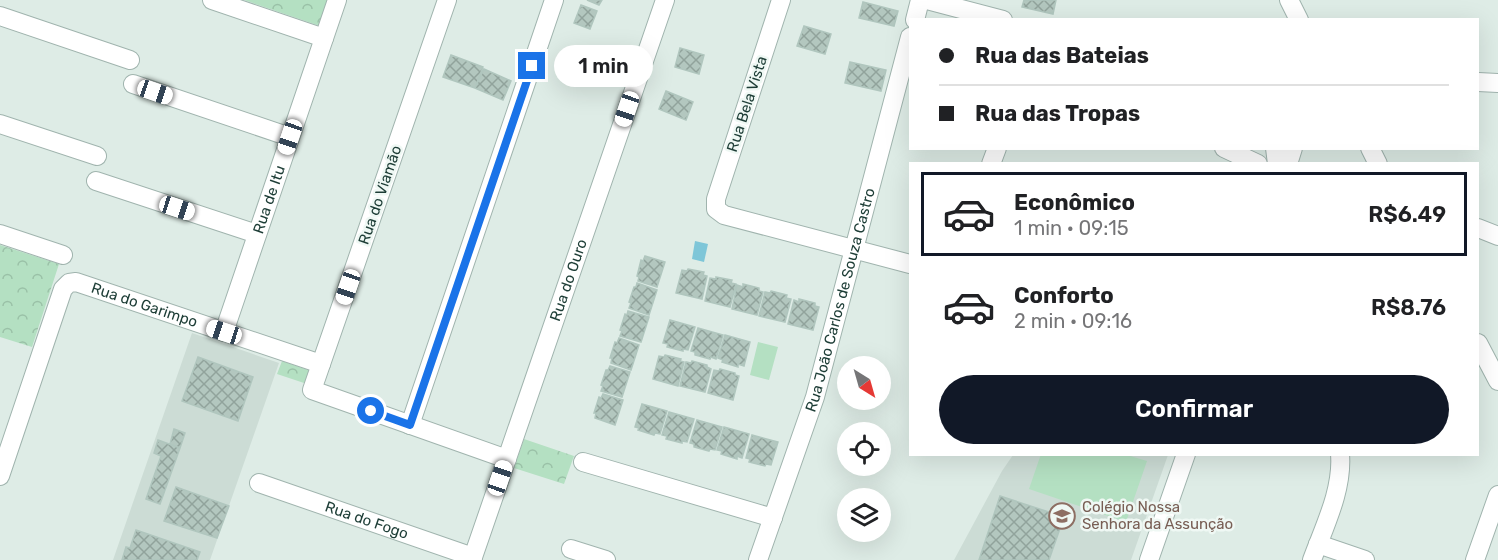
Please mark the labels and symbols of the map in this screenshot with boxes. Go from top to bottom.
callout: 1 min [553,45,652,87]
route end [518,52,545,79]
street label: Rua Bela Vista [723,54,771,154]
car [135,78,175,106]
car [613,89,641,129]
car [276,117,304,157]
street label: Rua do Viamão [355,143,405,247]
street label: Rua de Itu [249,163,289,236]
street label: Rua João Carlos de Souza Castro [802,186,879,414]
car [157,194,197,222]
street label: Rua do Ouro [546,237,591,323]
car [334,267,362,307]
street label: Rua do Garimpo [89,279,200,331]
car [204,318,244,346]
north arrow [837,356,891,410]
route start [357,397,384,424]
car [486,458,514,498]
street label: Rua do Fogo [323,498,411,543]
place label: Colégio Nossa Senhora da Assunção [1082,498,1233,533]
school or university icon: Colégio Nossa Senhora da Assunção [1047,501,1077,531]

